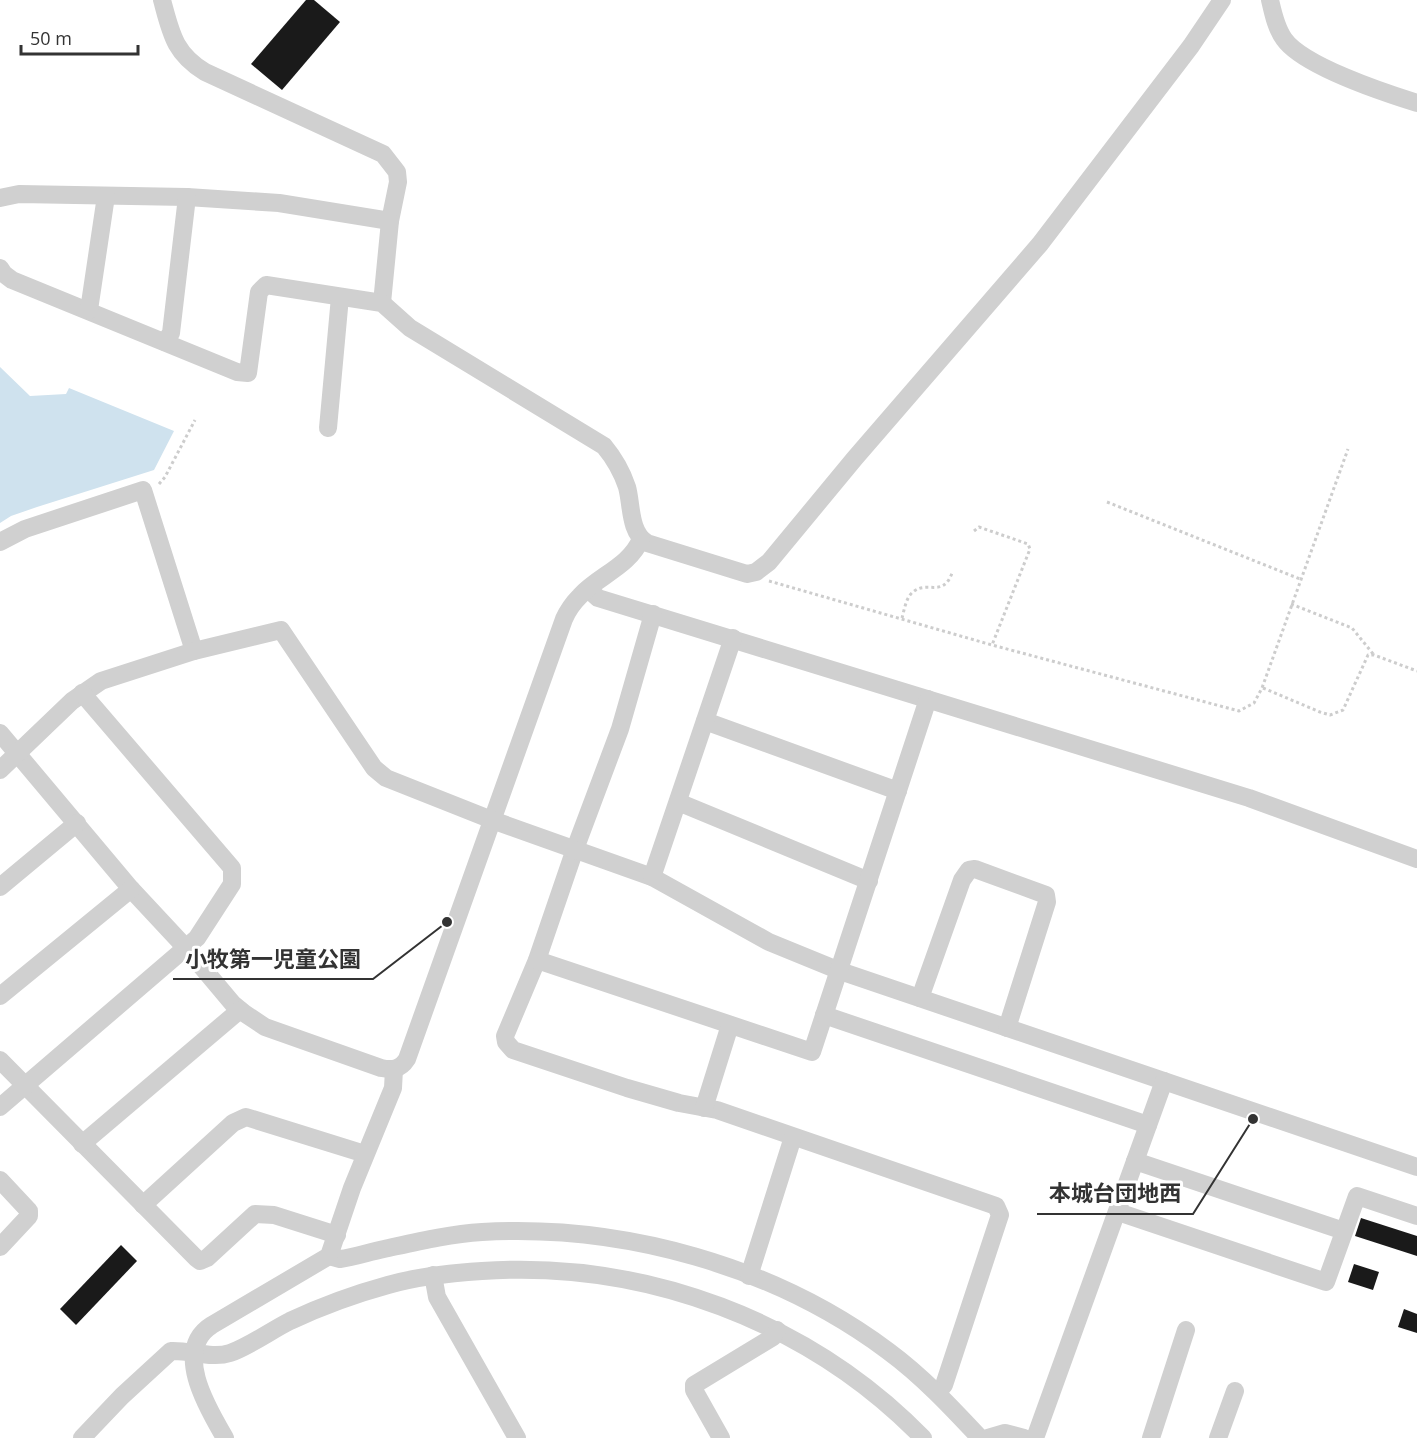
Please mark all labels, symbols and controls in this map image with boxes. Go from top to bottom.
scale bar [21,18,138,56]
text: 50 m [30,26,72,50]
callout: 小牧第一児童公園 [173,939,373,979]
text: 小牧第一児童公園 [185,943,361,973]
callout: 本城台団地西 [1037,1174,1193,1214]
text: 本城台団地西 [1049,1177,1181,1207]

